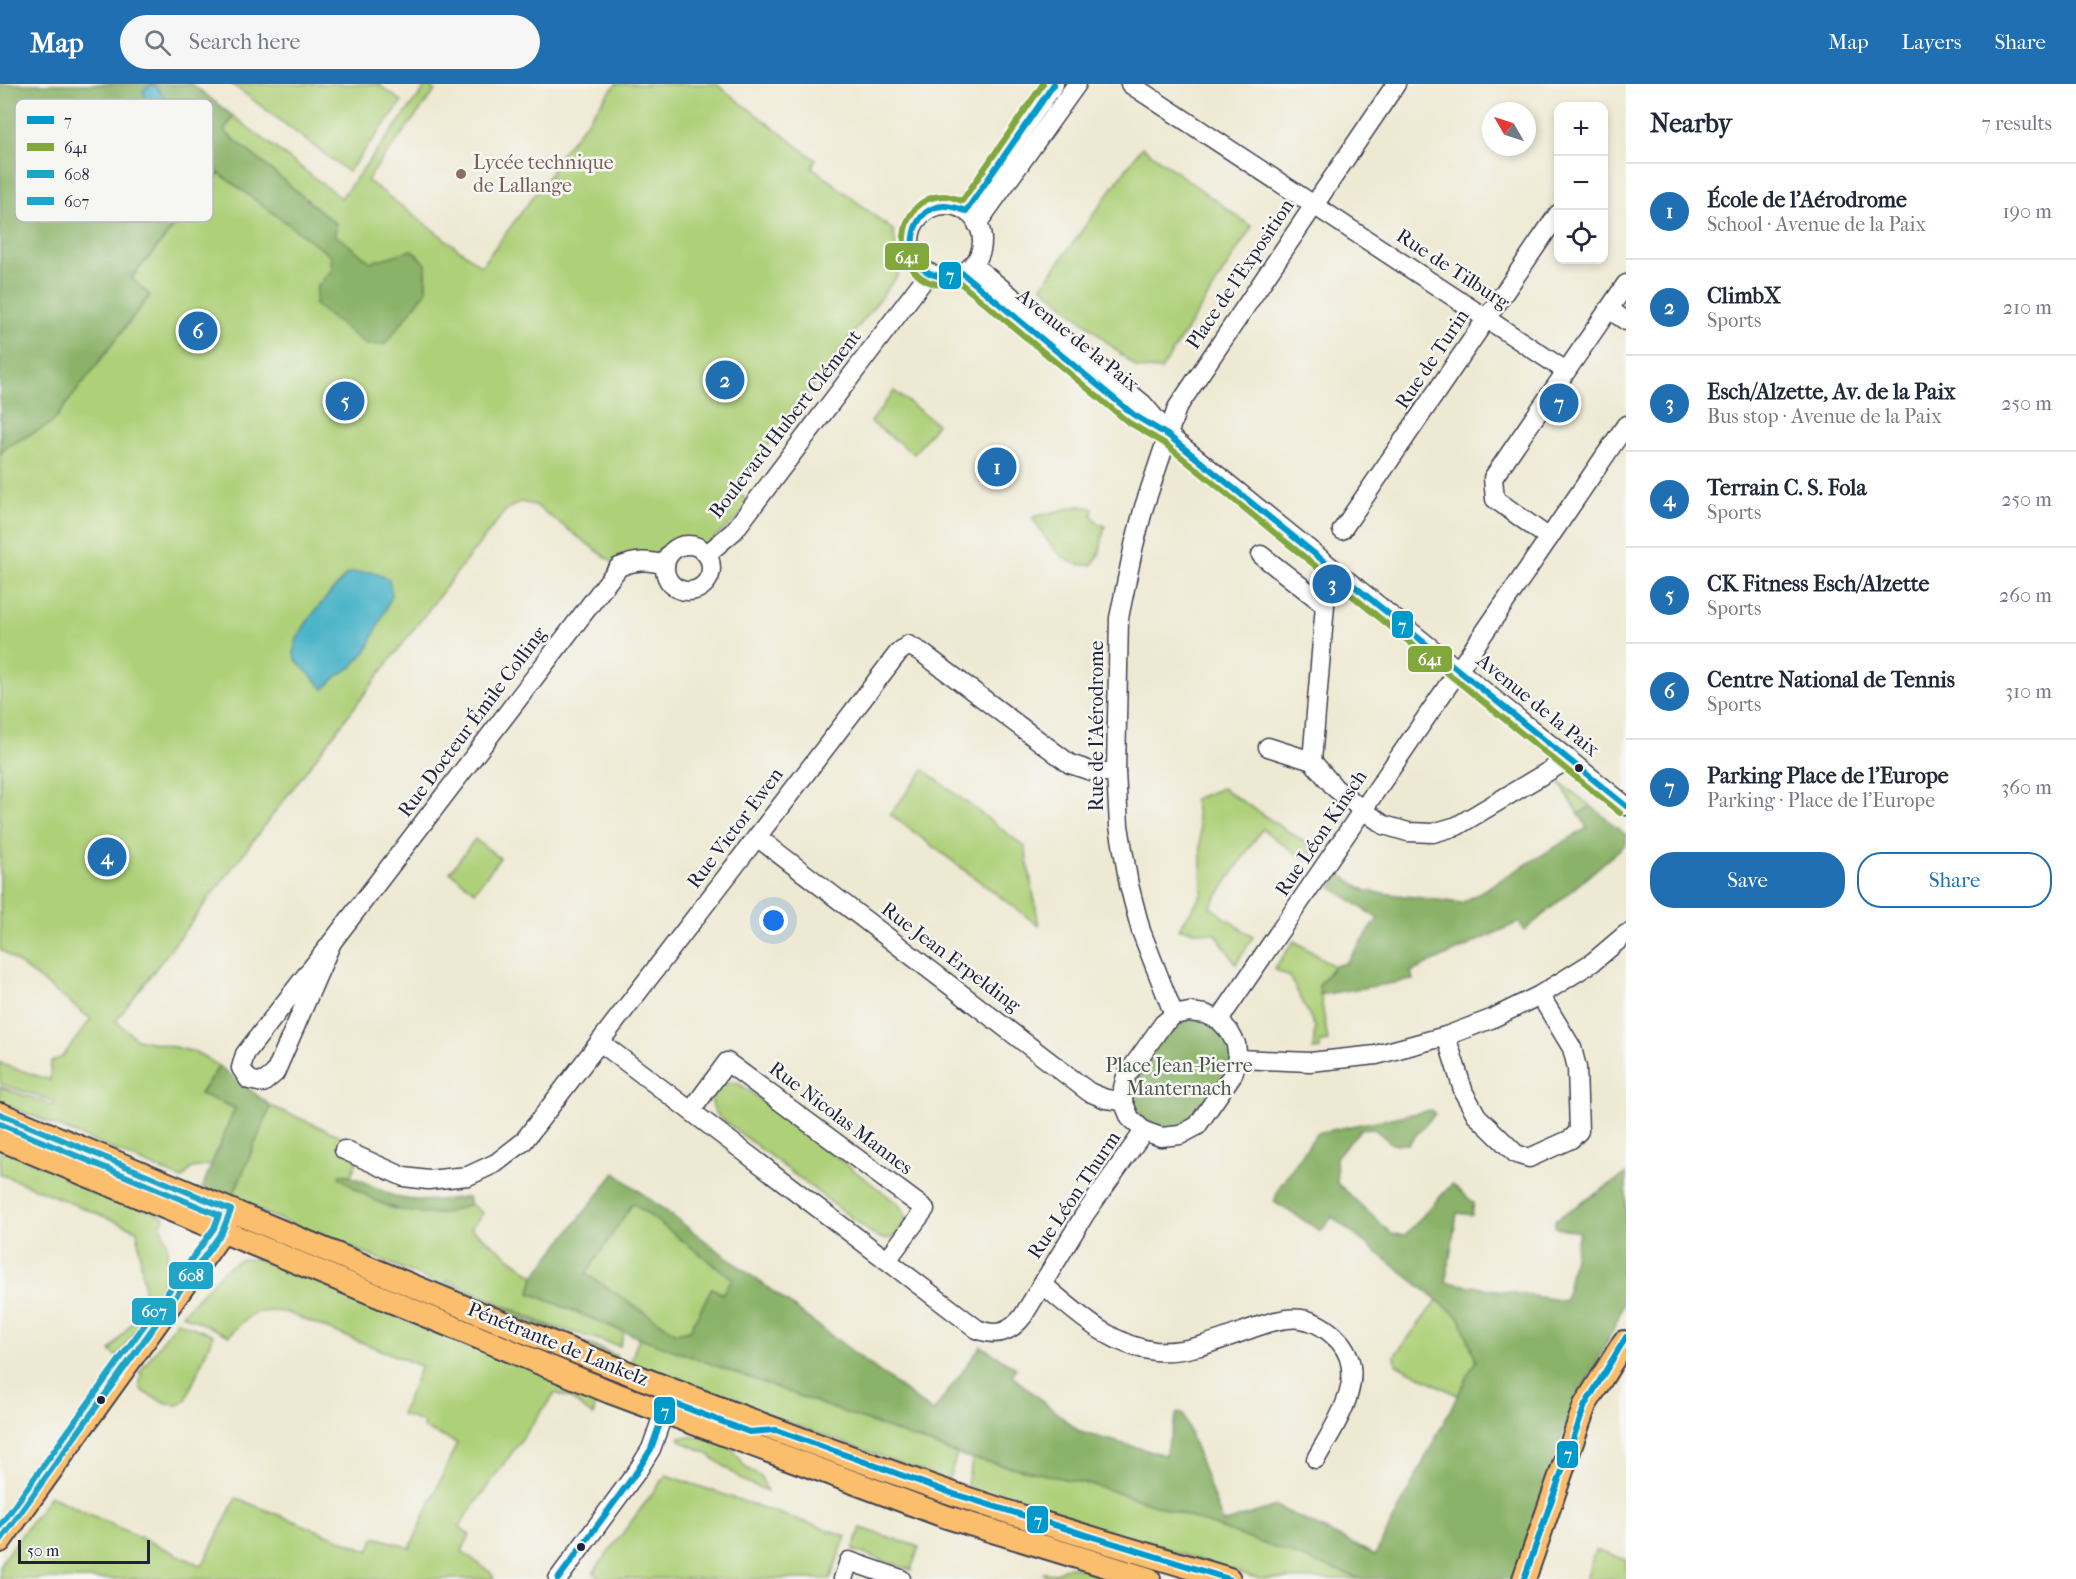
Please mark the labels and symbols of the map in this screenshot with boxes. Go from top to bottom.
legend [15,99,213,222]
north arrow [1482,102,1536,156]
text: 7 [64,111,72,130]
text: 641 [64,138,88,157]
place label: Lycée technique de Lallange [473,151,614,197]
text: 608 [64,165,90,184]
marker: Lycée technique de Lallange [454,167,468,181]
text: 607 [64,192,89,211]
street label: Place de l'Exposition [1181,194,1299,353]
street label: Rue de Tilburg [1392,224,1514,314]
line badge: 641 [884,242,930,271]
text: 641 [895,248,919,268]
line badge: 7 [938,261,962,290]
text: 7 [945,266,954,285]
street label: Avenue de la Paix [1012,283,1144,397]
street label: Rue de Turin [1390,305,1474,413]
pin: 6 [178,308,218,354]
street label: Boulevard Hubert Clément [704,325,866,523]
pin: 2 [706,358,744,402]
pin: 5 [326,378,364,424]
pin: 7 [1540,380,1578,426]
pin: 1 [978,444,1016,490]
pin: 3 [1312,562,1352,606]
line badge: 7 [1391,610,1414,639]
text: 7 [1397,616,1406,635]
street label: Rue Docteur Émile Colling [392,622,551,822]
street label: Rue de l'Aérodrome [1085,641,1108,811]
line badge: 641 [1407,645,1453,673]
street label: Avenue de la Paix [1472,648,1604,762]
text: 641 [1418,650,1442,670]
unlabelled marker [1573,762,1585,774]
street label: Rue Victor Ewen [682,763,788,893]
street label: Rue Léon Kinsch [1270,765,1372,900]
pin: 4 [88,834,126,880]
street label: Rue Jean Erpelding [877,897,1025,1017]
your location [759,906,788,935]
park label: Place Jean-Pierre Manternach [1105,1054,1253,1100]
street label: Rue Nicolas Mannes [765,1057,917,1179]
street label: Rue Léon Thurm [1023,1127,1125,1263]
line badge: 608 [168,1261,214,1290]
text: 608 [178,1266,204,1285]
line badge: 607 [131,1297,177,1326]
street label: Pénétrante de Lankelz [464,1297,652,1391]
text: 607 [141,1302,167,1321]
unlabelled marker [95,1394,107,1406]
line badge: 7 [653,1396,676,1425]
text: 7 [660,1402,669,1421]
line badge: 7 [1556,1440,1579,1469]
text: 7 [1563,1445,1572,1464]
line badge: 7 [1026,1505,1049,1534]
text: 7 [1033,1511,1042,1530]
scale bar [18,1537,150,1564]
unlabelled marker [575,1541,587,1553]

